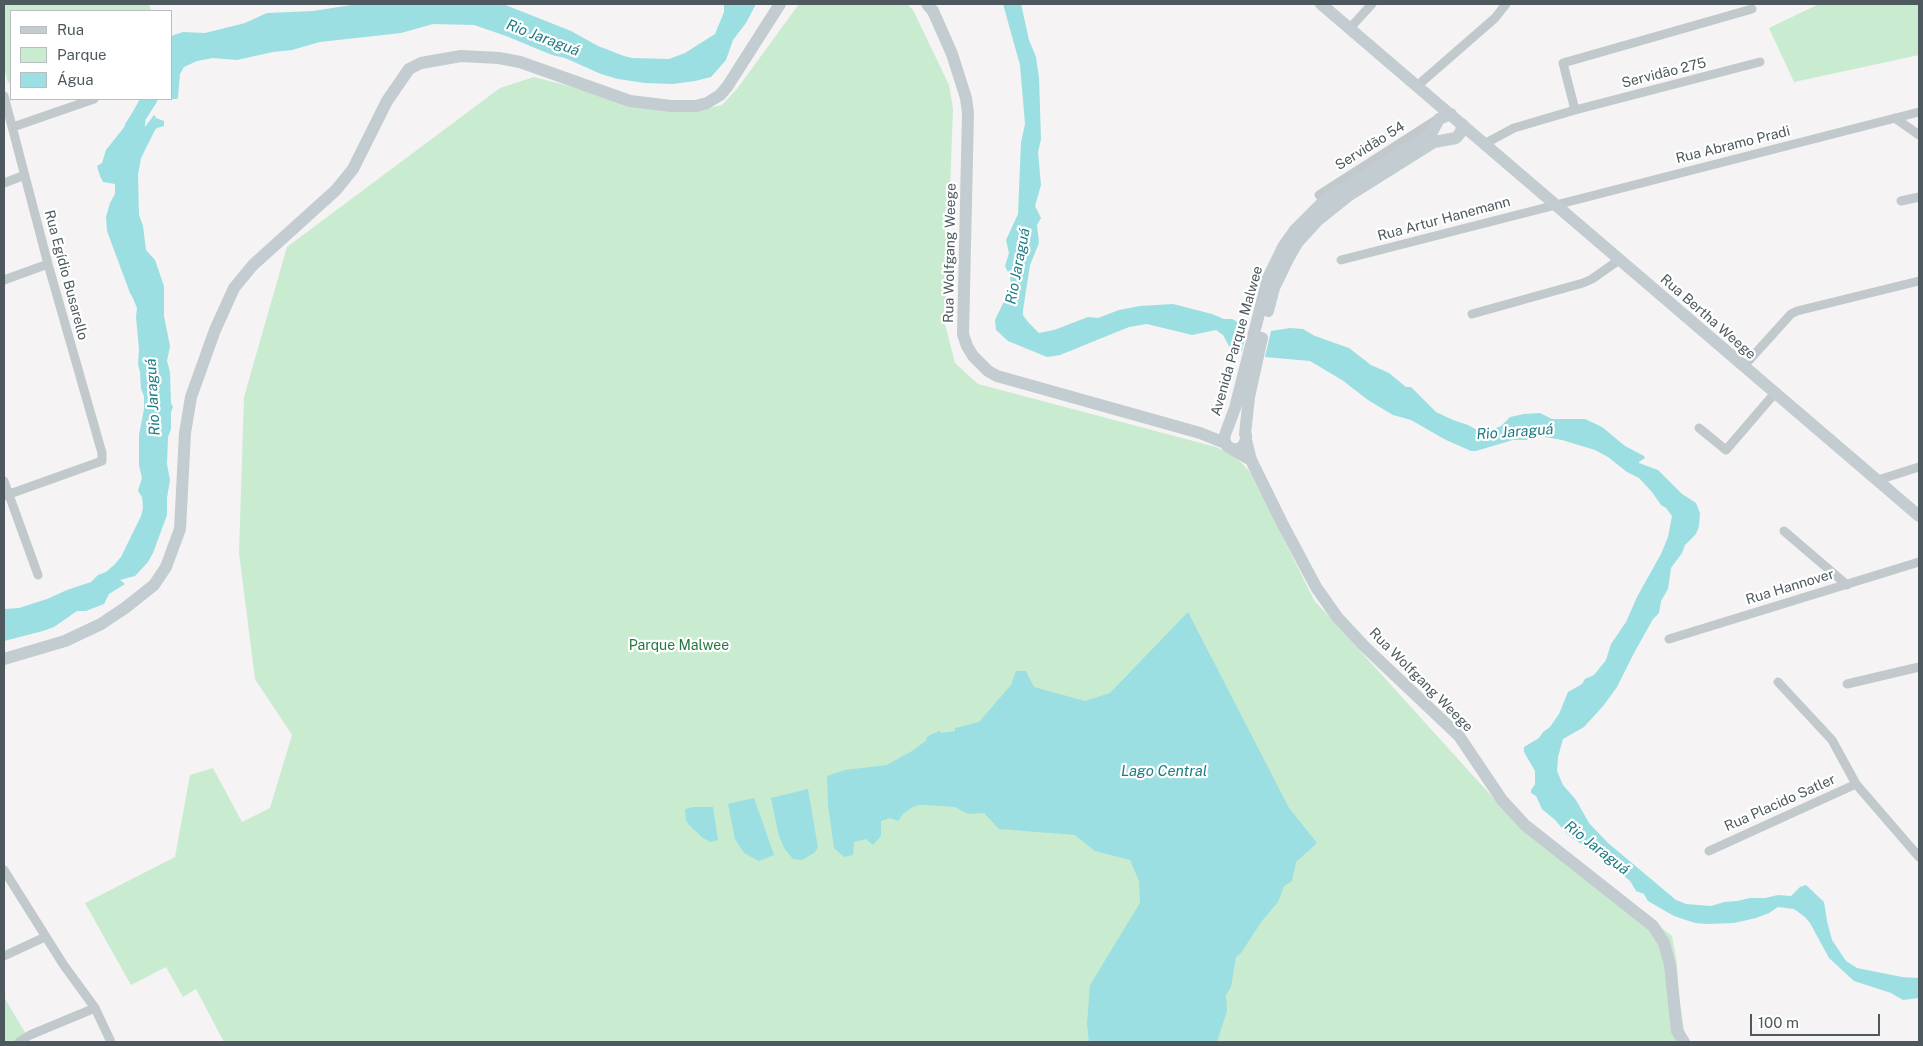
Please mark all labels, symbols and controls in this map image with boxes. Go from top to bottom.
legend [10,10,172,100]
water label: Rio Jaraguá [504,16,582,60]
text: Rua [57,21,84,38]
text: Parque [57,46,107,63]
street label: Servidão 275 [1620,54,1708,92]
text: Água [57,71,94,88]
street label: Servidão 54 [1332,118,1408,174]
street label: Rua Abramo Pradi [1674,123,1792,167]
street label: Rua Wolfgang Weege [940,183,960,323]
street label: Rua Artur Hanemann [1376,193,1512,245]
street label: Rua Egídio Busarello [41,208,91,342]
water label: Rio Jaraguá [1002,226,1034,306]
street label: Avenida Parque Malwee [1208,264,1266,418]
street label: Rua Bertha Weege [1657,271,1759,363]
water label: Rio Jaraguá [142,358,164,436]
water label: Rio Jaraguá [1476,420,1554,444]
street label: Rua Hannover [1744,566,1836,608]
street label: Rua Wolfgang Weege [1366,625,1476,735]
park label: Parque Malwee [629,638,729,654]
water label: Lago Central [1121,762,1207,780]
street label: Rua Placido Satler [1722,771,1838,835]
water label: Rio Jaraguá [1561,817,1633,879]
scale bar [1753,1004,1883,1036]
text: 100 m [1758,1014,1799,1031]

